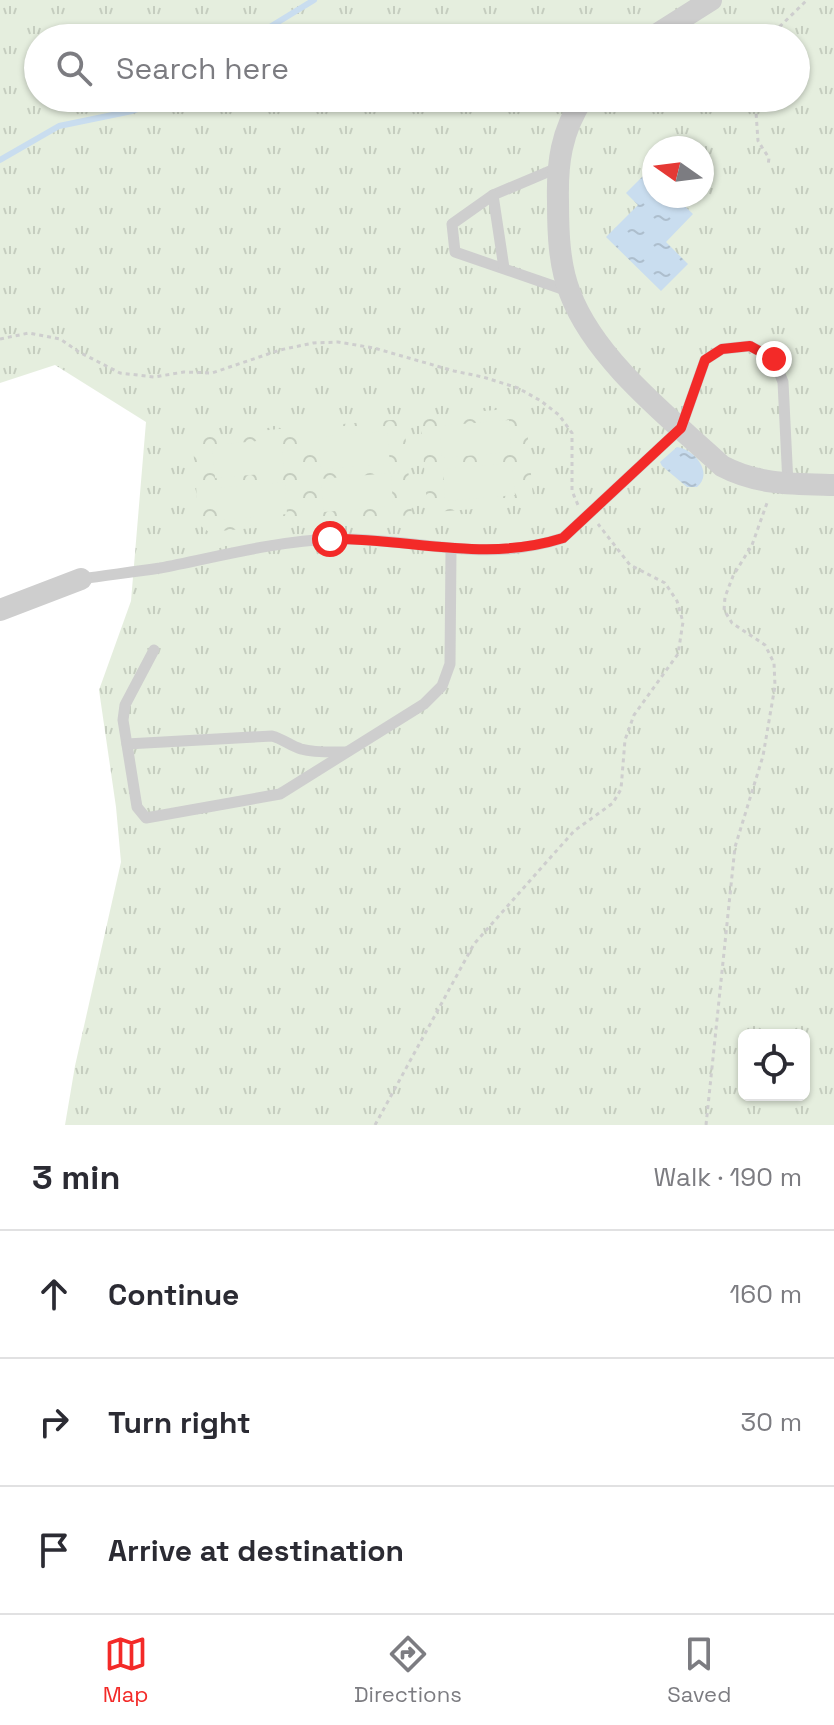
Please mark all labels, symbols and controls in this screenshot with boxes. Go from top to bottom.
search box [24,24,810,112]
icon: search [52,46,96,90]
text: Search here [116,49,289,88]
north arrow [642,136,714,208]
route end [756,341,792,377]
route start [312,521,348,557]
map controls [738,1029,810,1101]
button: locate [738,1029,810,1101]
text: 3 min [32,1156,120,1199]
text: Walk · 190 m [653,1160,802,1194]
icon: ahead [32,1272,76,1316]
text: Continue [108,1275,239,1314]
text: 160 m [730,1277,802,1311]
icon: right [32,1400,76,1444]
text: Turn right [108,1403,251,1442]
text: 30 m [741,1405,802,1439]
icon: arrive [32,1528,76,1572]
text: Arrive at destination [108,1531,404,1570]
tab: Map [103,1632,149,1708]
tab: Directions [354,1632,462,1708]
tab: Saved [667,1632,731,1708]

